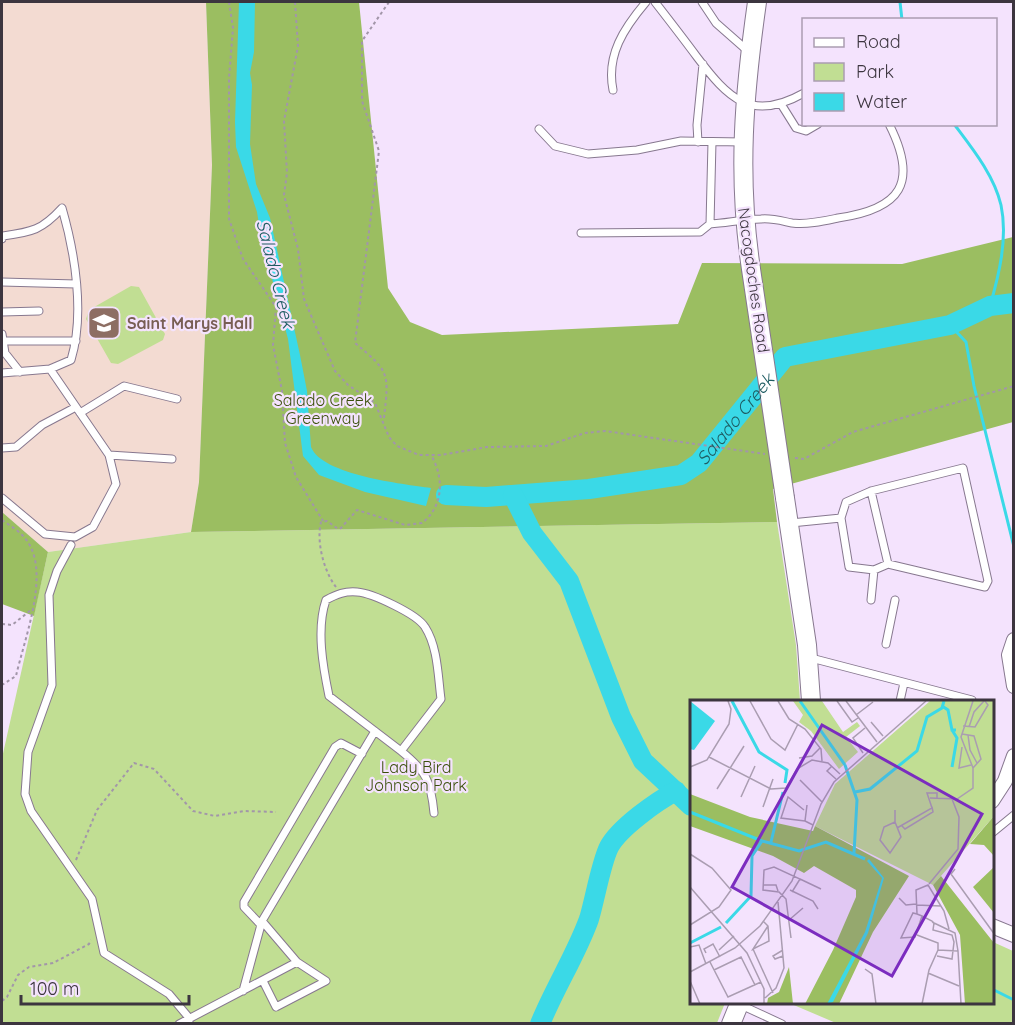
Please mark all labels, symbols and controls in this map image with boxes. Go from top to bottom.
legend [802,18,997,126]
text: Road [856,30,901,53]
text: Park [856,60,894,83]
text: Water [856,90,907,113]
street label: Nacogdoches Road [734,206,774,354]
water label: Salado Creek [251,217,301,332]
school or university icon: Saint Marys Hall [86,305,122,341]
place label: Saint Marys Hall [127,313,253,333]
water label: Salado Creek [691,367,780,469]
park label: Salado Creek Greenway [274,390,372,428]
inset map [690,700,994,1004]
park label: Lady Bird Johnson Park [365,757,467,795]
scale bar [21,968,189,1006]
text: 100 m [30,977,79,1000]

